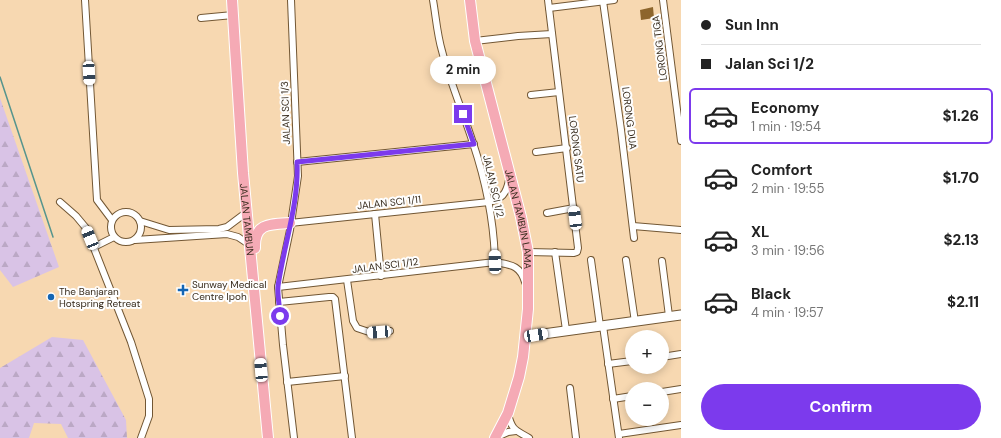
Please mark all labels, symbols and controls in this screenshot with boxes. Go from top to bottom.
street label: LORONG TIGA [649,14,670,81]
text: Sun Inn [725,15,779,35]
text: Jalan Sci 1/2 [725,54,814,74]
callout: 2 min [430,56,496,84]
car [82,61,96,85]
text: 2 min [446,61,480,78]
street label: JALAN SCI 1/3 [278,81,293,145]
street label: LORONG DUA [619,86,640,150]
icon: car [703,98,739,134]
text: Economy [751,98,819,118]
route end [454,105,472,123]
text: $1.26 [943,106,979,126]
street label: LORONG SATU [566,115,587,183]
text: 1 min · 19:54 [751,118,821,135]
street label: JALAN SCI 1/2 [480,154,507,219]
icon: car [703,160,739,196]
text: Comfort [751,160,812,180]
street label: JALAN TAMBUN LAMA [502,168,534,269]
text: $1.70 [943,168,979,188]
text: 2 min · 19:55 [751,180,824,197]
street label: JALAN TAMBUN [237,183,257,256]
street label: JALAN SCI 1/11 [357,193,422,212]
car [568,205,582,231]
icon: car [703,222,739,258]
text: XL [751,222,769,242]
car [80,225,100,251]
text: $2.13 [943,230,979,250]
text: 3 min · 19:56 [751,242,825,259]
car [489,250,501,274]
street label: JALAN SCI 1/12 [351,255,419,276]
place label: Sunway Medical Centre Ipoh [192,278,266,303]
marker: Sunway Medical Centre Ipoh [177,284,189,296]
icon: car [703,284,739,320]
text: Black [751,284,791,304]
place label: The Banjaran Hotspring Retreat [59,285,140,310]
marker: The Banjaran Hotspring Retreat [46,292,56,302]
text: $2.11 [947,292,979,312]
text: 4 min · 19:57 [751,304,824,321]
route start [271,307,289,325]
car [367,325,391,339]
car [523,327,549,343]
map controls [625,330,669,426]
button: + [625,330,669,374]
car [254,358,268,382]
button: − [625,382,669,426]
button: Confirm [701,384,981,430]

